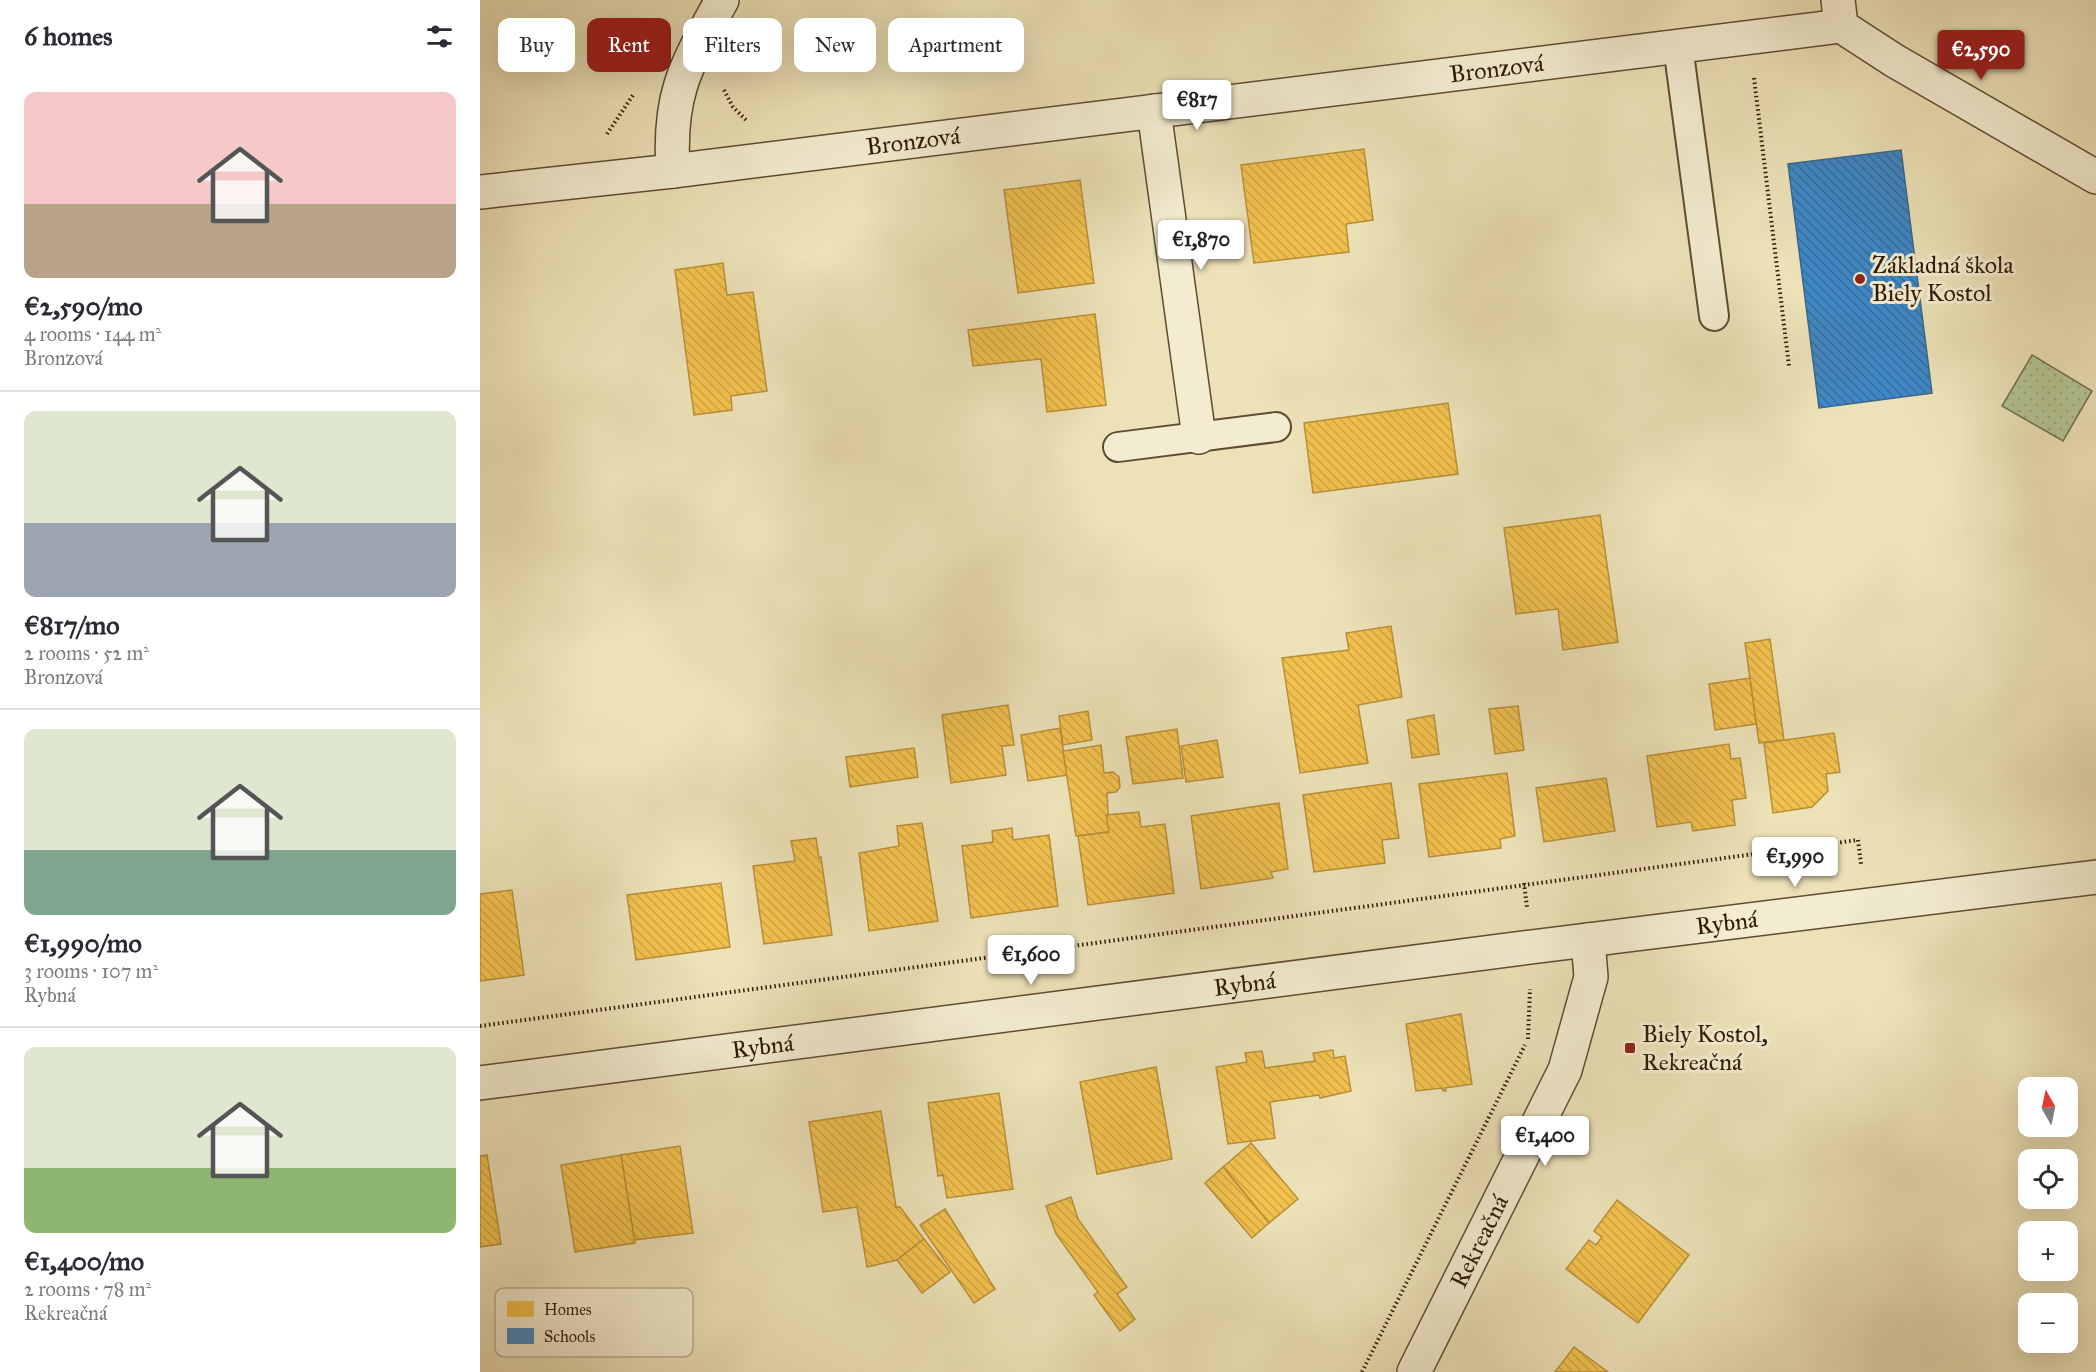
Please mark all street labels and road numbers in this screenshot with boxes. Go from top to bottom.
street label: Bronzová [1448,48,1546,89]
street label: Bronzová [864,120,963,162]
street label: Rybná [1694,904,1760,941]
street label: Rybná [1212,965,1278,1003]
street label: Rybná [730,1027,796,1065]
street label: Rekreačná [1444,1189,1515,1293]

